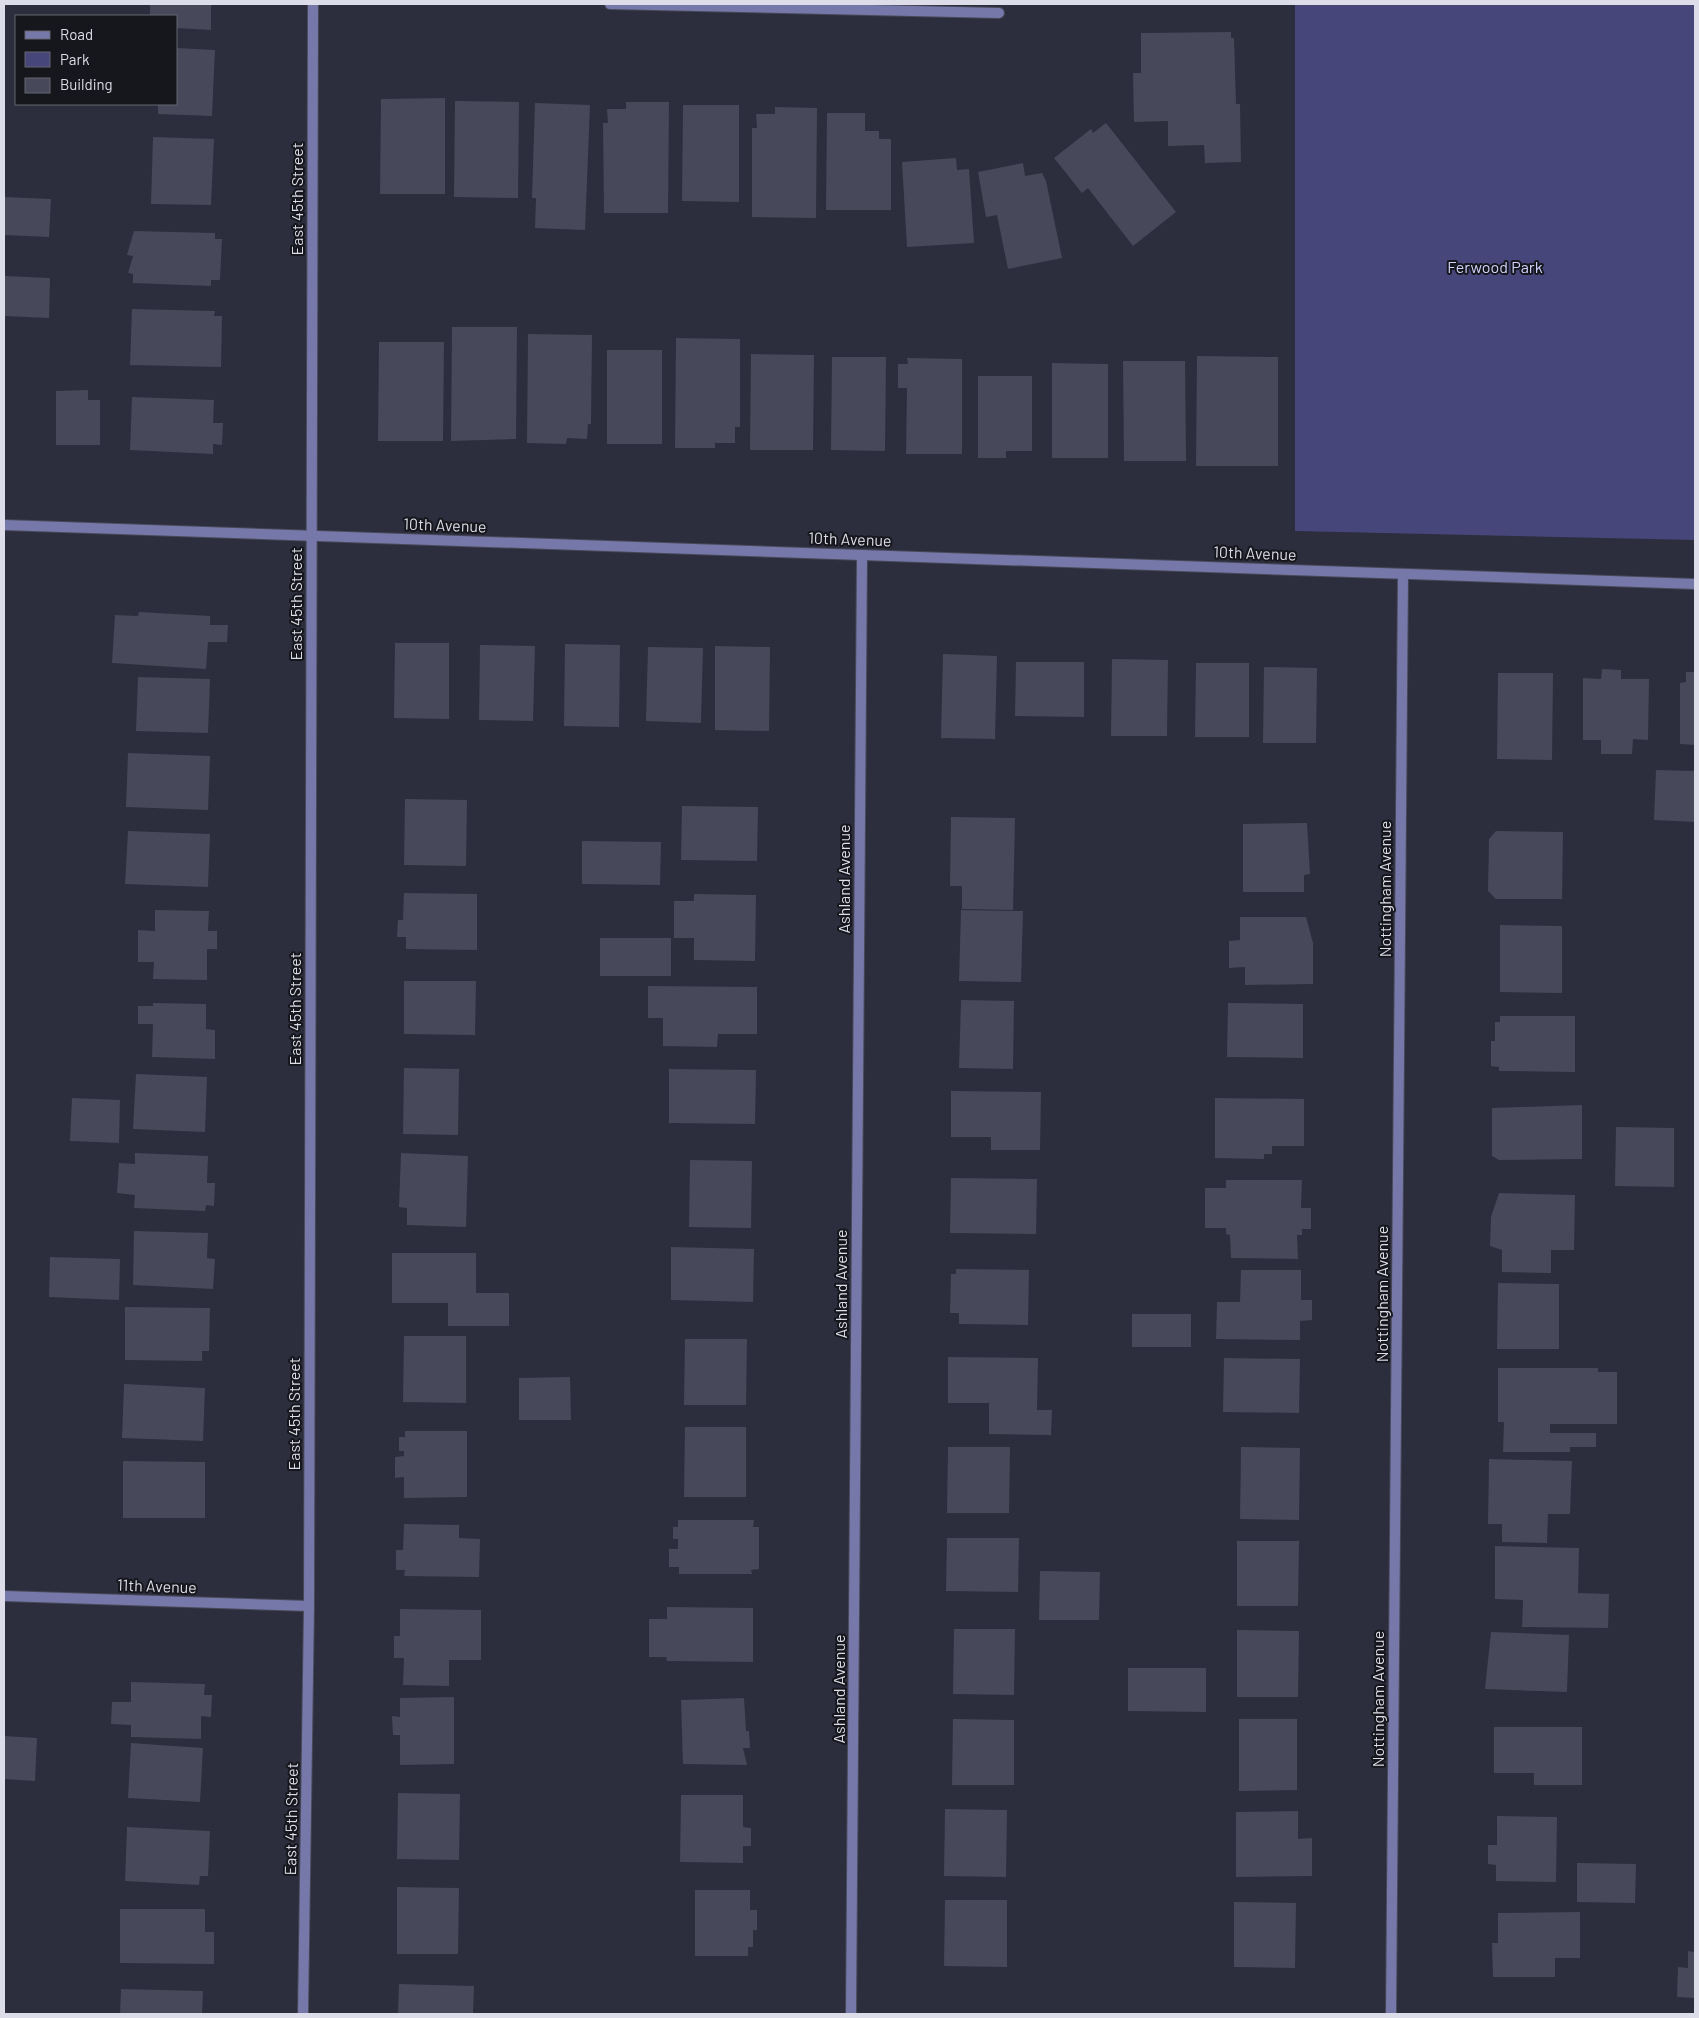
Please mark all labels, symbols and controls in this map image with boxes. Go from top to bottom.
legend [15,15,178,105]
text: Road [60,25,93,43]
text: Park [60,50,90,68]
text: Building [60,75,113,93]
street label: East 45th Street [287,143,306,255]
park label: Ferwood Park [1447,257,1543,276]
street label: 10th Avenue [403,514,487,535]
street label: 10th Avenue [808,528,892,549]
street label: 10th Avenue [1213,542,1297,563]
street label: East 45th Street [286,548,305,660]
street label: Nottingham Avenue [1375,821,1394,957]
street label: Ashland Avenue [834,824,853,934]
street label: East 45th Street [285,953,304,1065]
street label: Nottingham Avenue [1372,1226,1391,1362]
street label: Ashland Avenue [831,1229,850,1339]
street label: East 45th Street [284,1358,303,1470]
street label: 11th Avenue [117,1575,197,1596]
street label: Nottingham Avenue [1368,1631,1387,1767]
street label: Ashland Avenue [829,1634,848,1744]
street label: East 45th Street [280,1762,301,1876]

